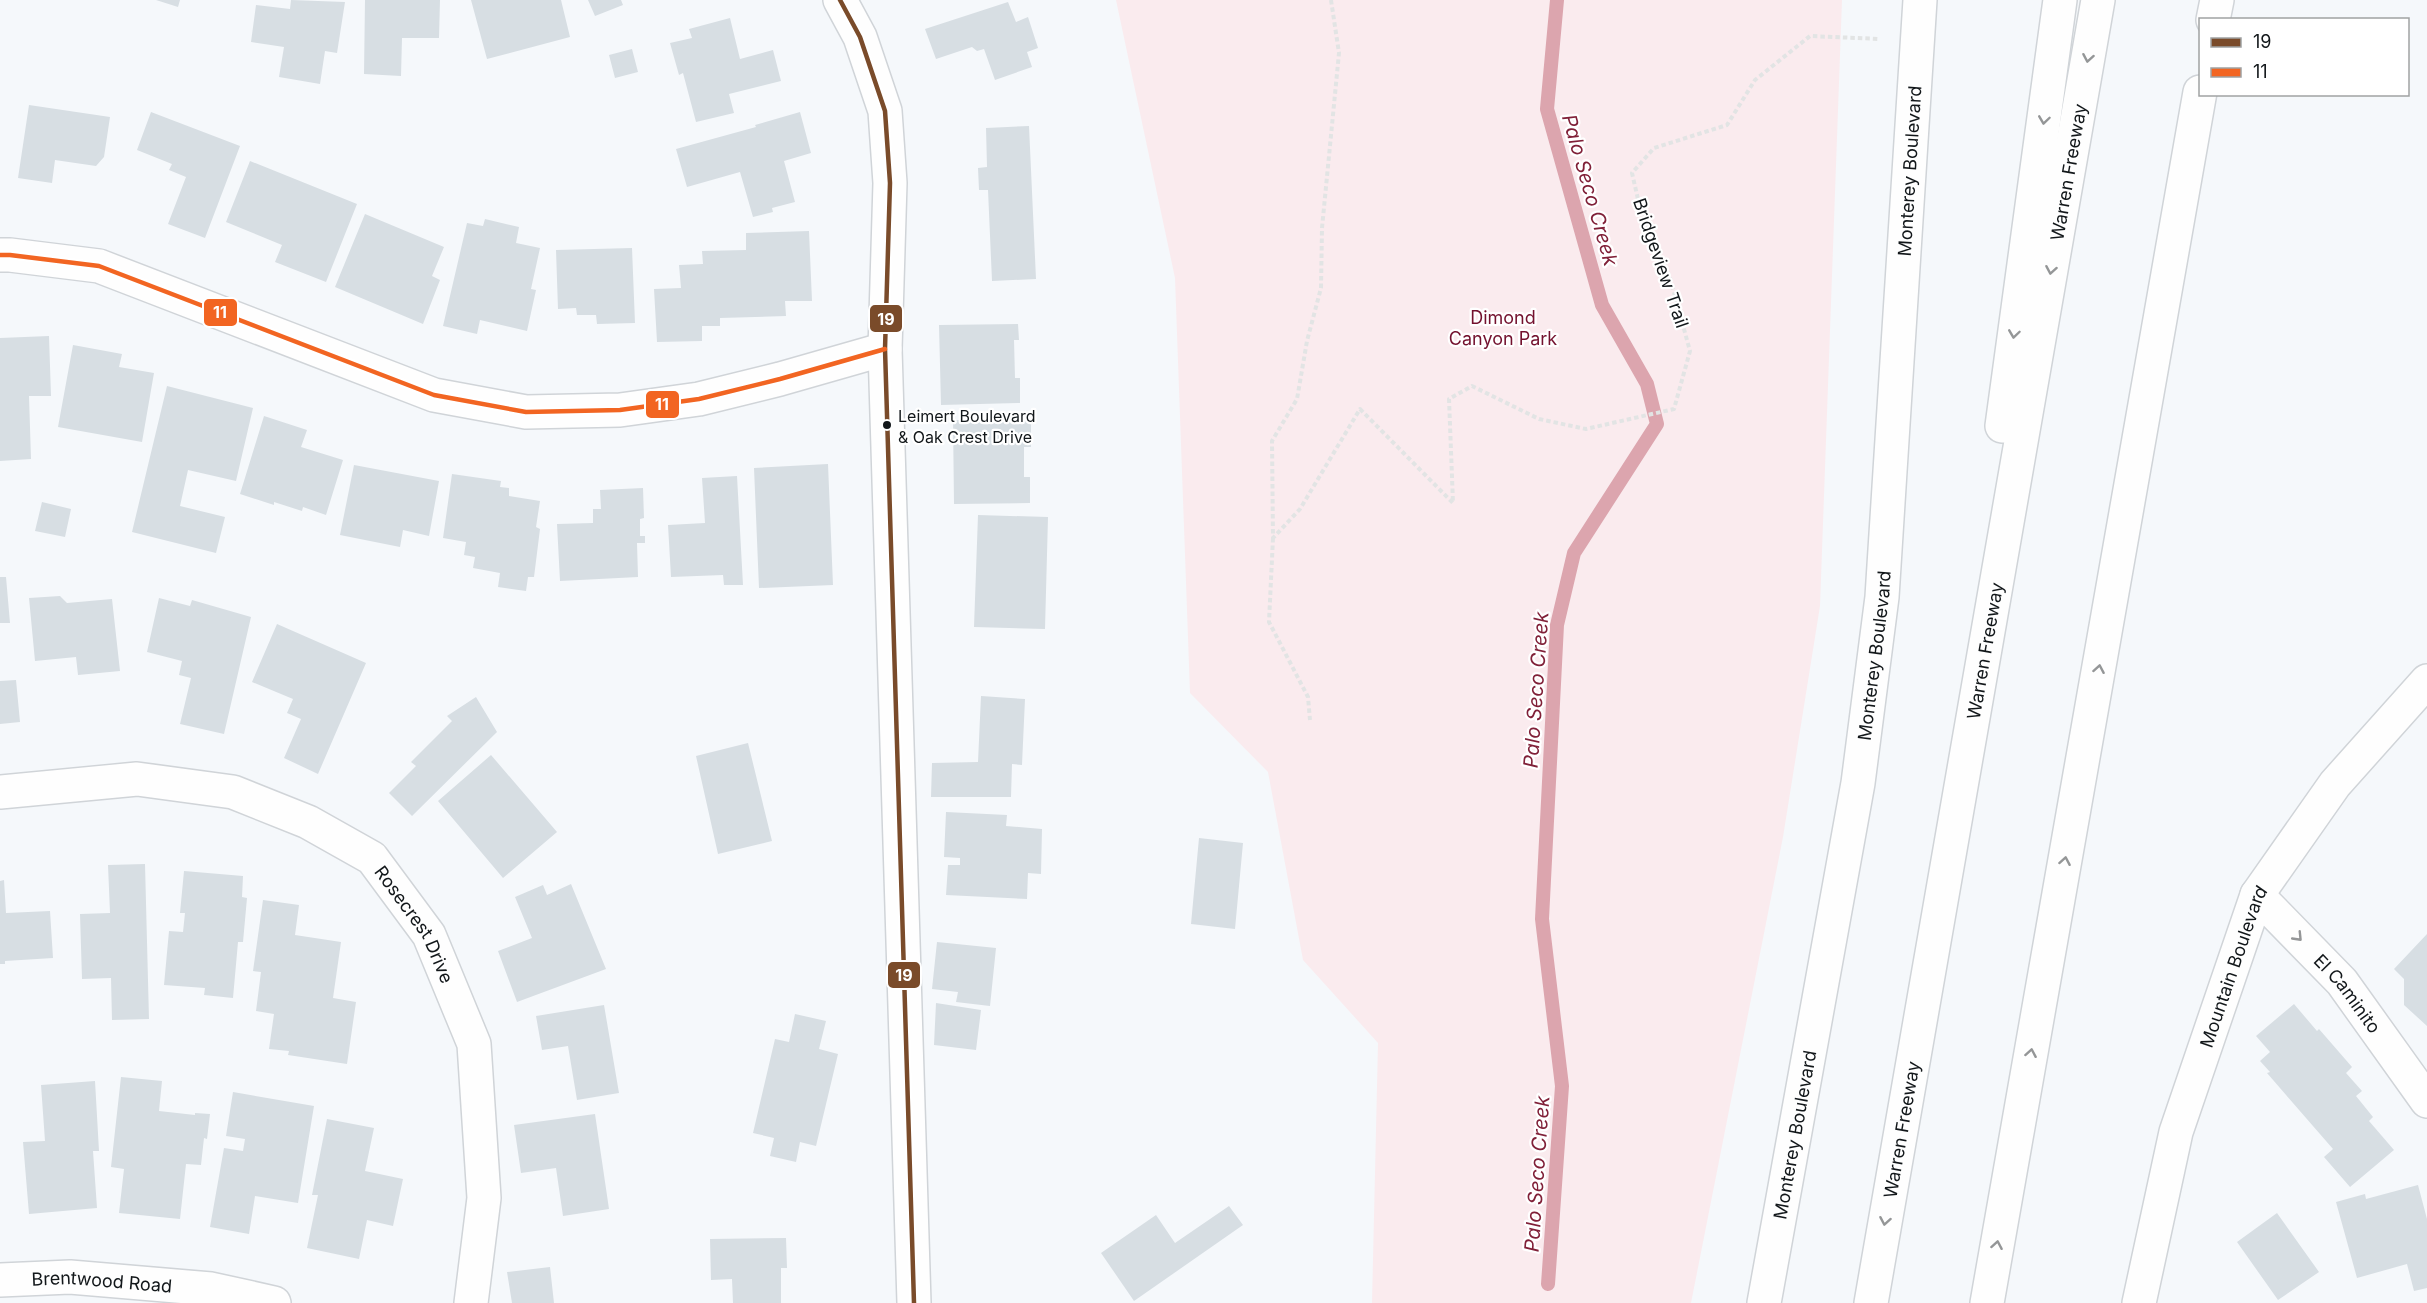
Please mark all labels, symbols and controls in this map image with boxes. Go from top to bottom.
legend [2199,18,2409,96]
text: 19 [2253,31,2271,52]
one-way arrow [2082,52,2095,62]
text: 11 [2253,61,2268,82]
street label: Monterey Boulevard [1893,85,1925,257]
street label: Warren Freeway [2046,102,2090,242]
water label: Palo Seco Creek [1557,111,1623,270]
one-way arrow [2038,116,2050,125]
street label: Bridgeview Trail [1629,195,1693,331]
one-way arrow [2045,265,2058,275]
line badge: 11 [203,298,238,327]
text: 11 [213,302,227,322]
line badge: 19 [869,304,903,333]
park label: Dimond Canyon Park [1449,307,1557,349]
text: 19 [877,309,895,329]
one-way arrow [2009,330,2021,339]
line badge: 11 [645,390,680,419]
text: 11 [655,394,669,414]
place label: Leimert Boulevard & Oak Crest Drive [898,406,1035,447]
marker: Leimert Boulevard & Oak Crest Drive [881,419,893,431]
street label: Monterey Boulevard [1853,570,1894,742]
street label: Warren Freeway [1962,581,2007,721]
water label: Palo Seco Creek [1519,610,1554,769]
one-way arrow [2092,665,2105,675]
one-way arrow [2058,857,2071,867]
street label: Rosecrest Drive [371,861,458,986]
street label: Mountain Boulevard [2195,881,2271,1050]
one-way arrow [2291,929,2302,940]
street label: El Caminito [2310,949,2385,1037]
line badge: 19 [887,961,921,989]
text: 19 [895,965,913,985]
street label: Monterey Boulevard [1769,1049,1820,1221]
one-way arrow [2024,1049,2037,1059]
street label: Warren Freeway [1879,1060,1923,1200]
water label: Palo Seco Creek [1520,1094,1555,1253]
one-way arrow [1880,1216,1892,1225]
one-way arrow [1991,1241,2003,1250]
street label: Brentwood Road [31,1266,173,1296]

